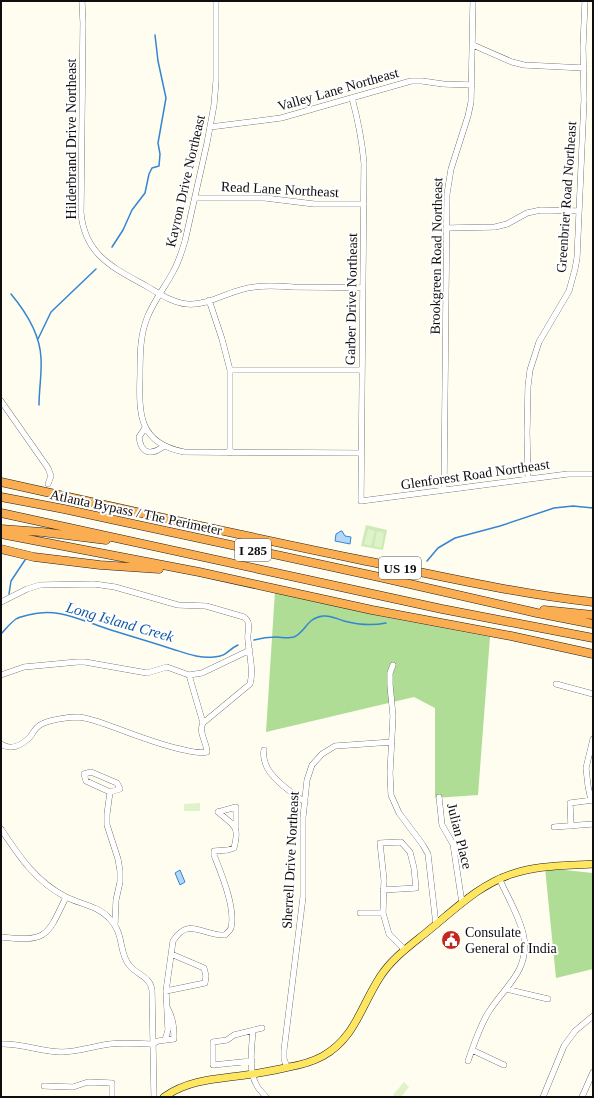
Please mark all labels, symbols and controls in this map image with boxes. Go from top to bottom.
street label: Hilderbrand Drive Northeast [64,58,79,219]
street label: Valley Lane Northeast [276,65,400,114]
street label: Kayron Drive Northeast [163,113,208,249]
street label: Greenbrier Road Northeast [554,121,579,273]
street label: Brookgreen Road Northeast [428,177,445,335]
street label: Read Lane Northeast [221,179,339,200]
street label: Garber Drive Northeast [343,233,360,365]
street label: Glenforest Road Northeast [400,457,551,492]
street label: Atlanta Bypass / The Perimeter [49,487,224,538]
road number: I 285 [235,539,271,561]
road number: US 19 [379,557,421,579]
water label: Long Island Creek [63,599,176,645]
street label: Sherrell Drive Northeast [279,791,302,929]
street label: Julian Place [444,802,475,871]
place label: Consulate General of India [465,925,558,956]
public building icon: Consulate General of India [440,929,462,951]

